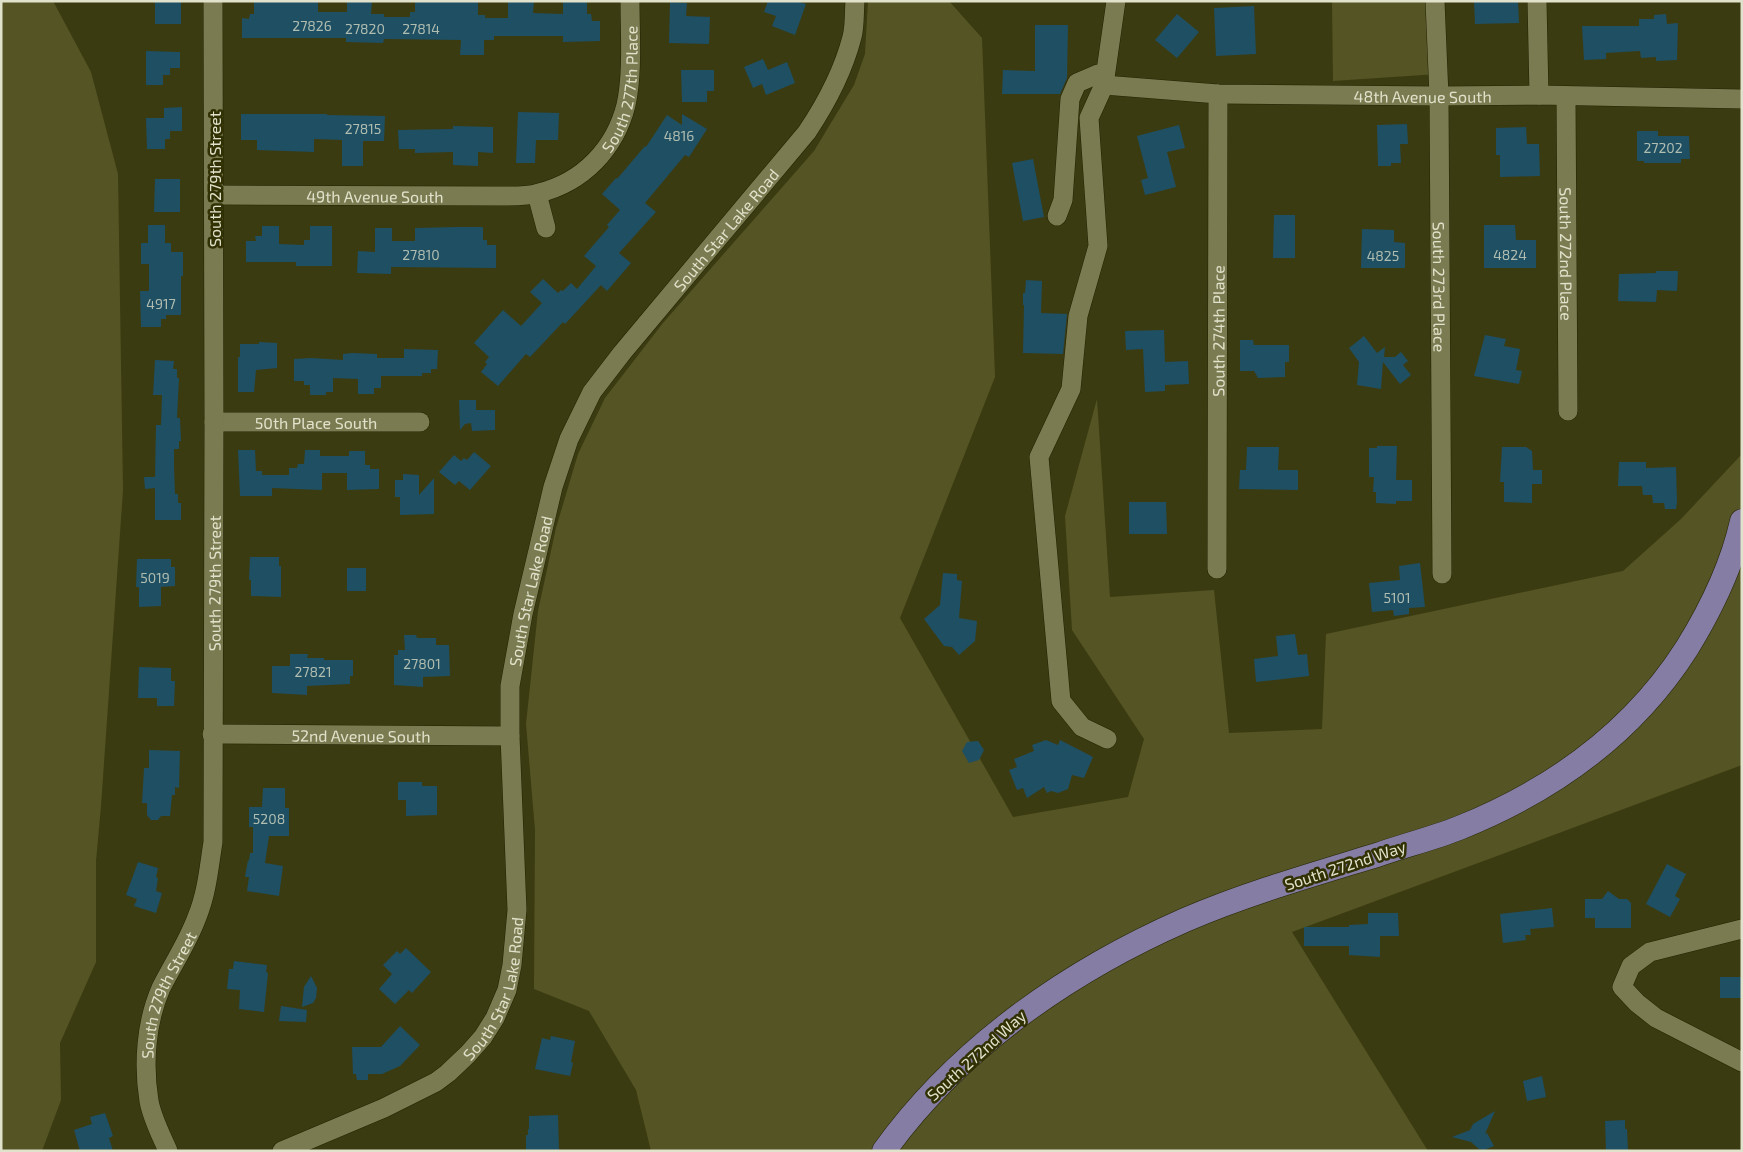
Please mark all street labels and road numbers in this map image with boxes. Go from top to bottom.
street label: South 277th Place [597,25,640,156]
street label: 48th Avenue South [1354,86,1492,106]
street label: South 279th Street [205,111,224,247]
street label: South Star Lake Road [669,164,782,294]
street label: 49th Avenue South [306,186,444,205]
street label: South 272nd Place [1557,187,1577,321]
street label: South 273rd Place [1430,222,1450,352]
street label: South 274th Place [1208,265,1227,397]
street label: 50th Place South [255,413,377,432]
street label: South Star Lake Road [504,514,555,668]
street label: South 279th Street [204,515,223,651]
street label: 52nd Avenue South [291,725,431,745]
street label: South 272nd Way [1282,836,1409,894]
street label: South Star Lake Road [458,916,526,1063]
street label: South 279th Street [137,928,199,1059]
street label: South 272nd Way [923,1005,1030,1104]

